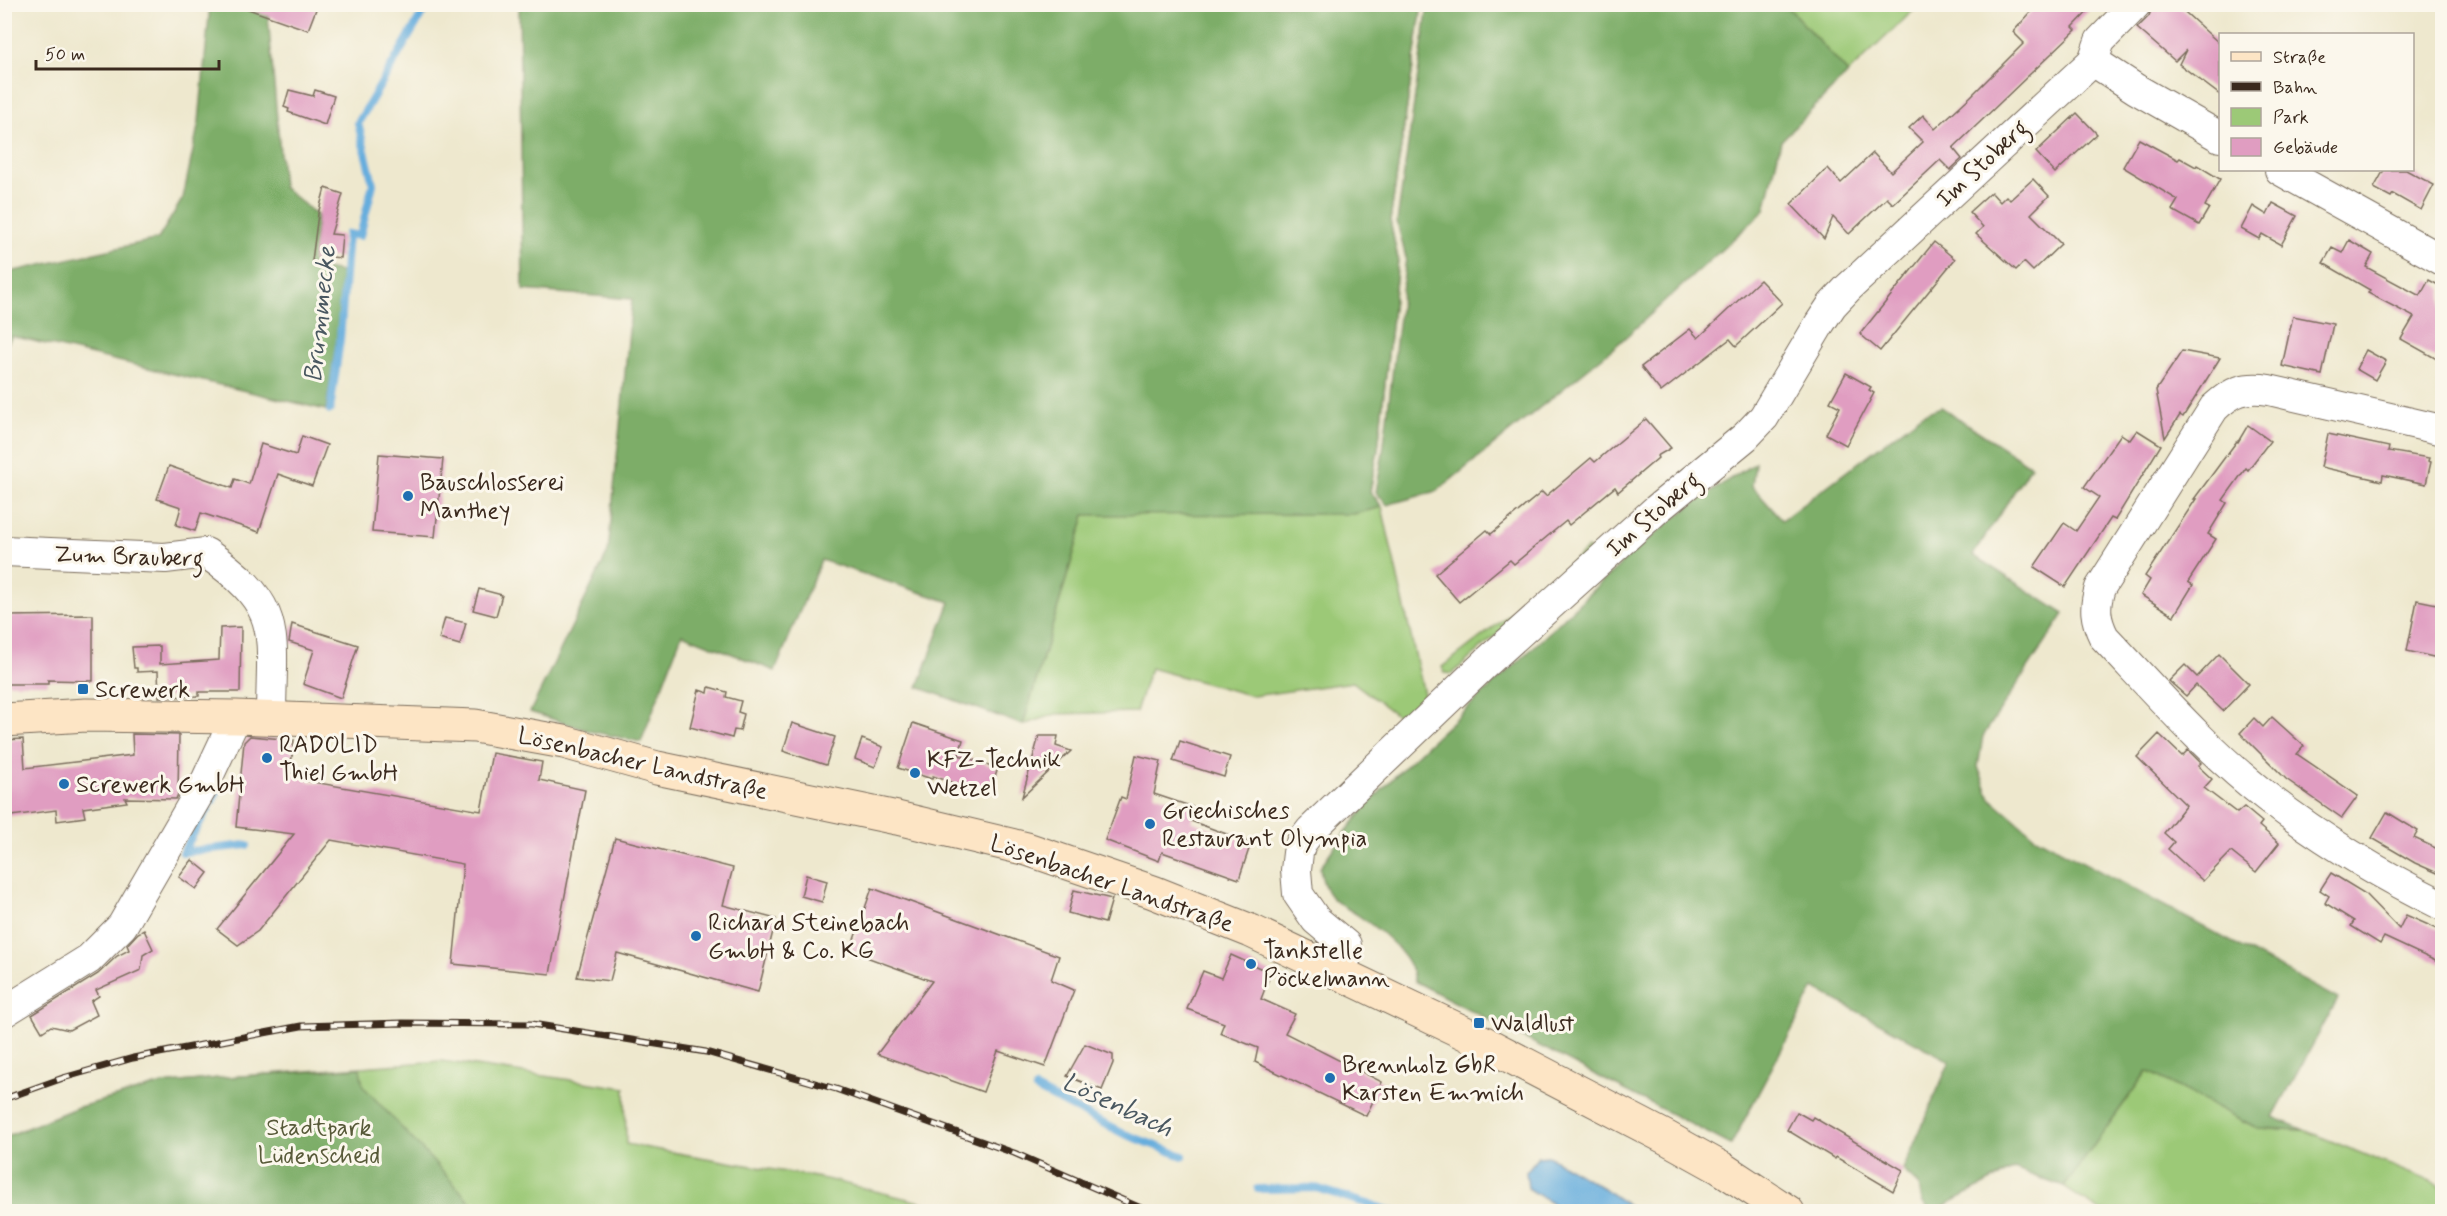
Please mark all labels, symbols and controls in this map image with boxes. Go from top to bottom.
scale bar [36,33,219,71]
legend [2219,33,2414,171]
text: 50 m [45,43,85,67]
text: Straße [2273,46,2326,70]
text: Bahn [2273,76,2317,100]
text: Park [2273,106,2309,130]
street label: Im Stoberg [1930,113,2038,217]
text: Gebäude [2273,136,2338,160]
water label: Brummecke [297,244,345,384]
street label: Im Stoberg [1600,465,1710,567]
place label: Bauschlosserei Manthey [420,468,564,527]
marker: Bauschlosserei Manthey [401,489,415,503]
street label: Zum Brauberg [53,539,204,579]
place label: Screwerk [95,675,190,706]
marker: Screwerk [76,682,90,696]
street label: Lösenbacher Landstraße [515,721,771,808]
place label: RADOLID Thiel GmbH [279,730,398,789]
place label: KFZ-Technik Wetzel [927,745,1061,804]
marker: RADOLID Thiel GmbH [260,751,274,765]
marker: KFZ-Technik Wetzel [908,766,922,780]
place label: Screwerk GmbH [76,770,245,801]
marker: Screwerk GmbH [57,777,71,791]
place label: Griechisches Restaurant Olympia [1162,796,1367,855]
marker: Griechisches Restaurant Olympia [1143,817,1157,831]
street label: Lösenbacher Landstraße [986,828,1237,941]
place label: Richard Steinebach GmbH & Co. KG [708,908,909,967]
marker: Richard Steinebach GmbH & Co. KG [689,929,703,943]
place label: Tankstelle Pöckelmann [1263,936,1390,995]
marker: Tankstelle Pöckelmann [1244,957,1258,971]
place label: Waldlust [1491,1009,1575,1040]
marker: Waldlust [1472,1016,1486,1030]
place label: Brennholz GbR Karsten Emmich [1342,1050,1524,1109]
water label: Lösenbach [1056,1065,1178,1146]
marker: Brennholz GbR Karsten Emmich [1323,1071,1337,1085]
park label: Stadtpark Lüdenscheid [258,1113,380,1172]

